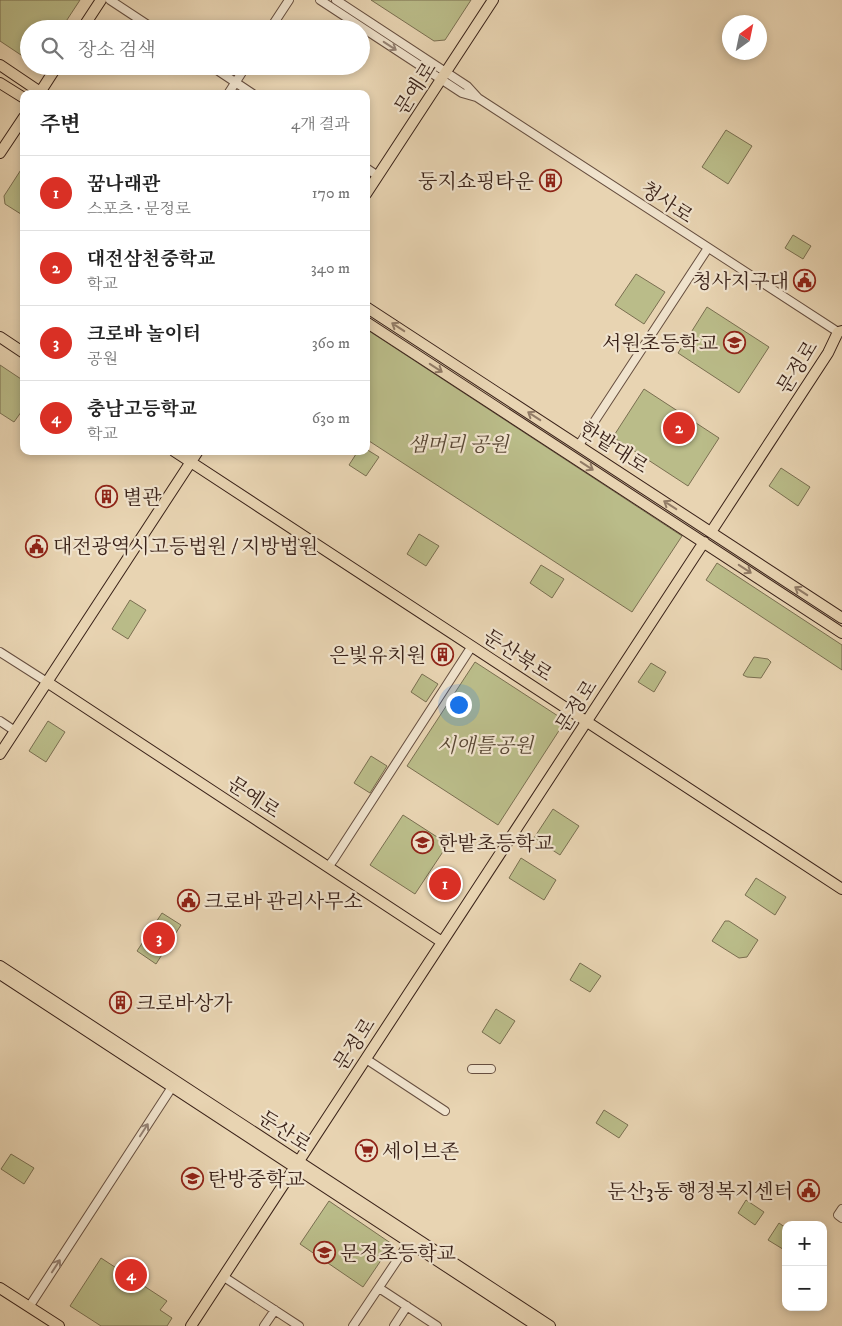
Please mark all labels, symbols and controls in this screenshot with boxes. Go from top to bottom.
north arrow [722,15,767,60]
search box [20,20,370,75]
icon: search [38,34,66,62]
text: 장소 검색 [78,39,156,62]
one-way arrow [383,41,397,51]
street label: 문예로 [390,58,443,120]
text: 주변 [40,112,81,138]
text: 4개 결과 [291,114,350,134]
building icon: 둥지쇼핑타운 [538,169,562,193]
place label: 둥지쇼핑타운 [418,170,534,195]
text: 꿈나래관 [87,173,160,196]
street label: 청사로 [635,177,697,230]
text: 1 [53,183,59,203]
text: 170 m [312,183,350,203]
text: 스포츠 · 문정로 [87,199,190,219]
text: 대전삼천중학교 [87,248,215,271]
text: 2 [52,258,60,278]
text: 340 m [311,258,350,278]
public building icon: 청사지구대 [793,269,817,293]
place label: 청사지구대 [692,270,789,295]
text: 학교 [87,274,118,294]
one-way arrow [391,322,405,333]
text: 크로바 놀이터 [87,323,201,346]
school or university icon: 서원초등학교 [722,331,746,355]
place label: 서원초등학교 [602,332,719,357]
text: 3 [53,333,59,353]
text: 360 m [312,333,350,353]
street label: 문정로 [772,337,824,399]
text: 공원 [87,349,118,369]
one-way arrow [429,363,443,373]
text: 충남고등학교 [87,398,197,421]
text: 4 [51,408,61,428]
text: 630 m [312,408,350,428]
pin: 2 [663,409,695,447]
one-way arrow [527,411,541,421]
street label: 한밭대로 [574,417,652,480]
text: 학교 [87,424,118,444]
park label: 샘머리 공원 [407,433,510,458]
one-way arrow [580,462,594,472]
building icon: 별관 [95,485,119,509]
place label: 별관 [123,486,162,511]
one-way arrow [664,500,678,510]
public building icon: 대전광역시고등법원 / 지방법원 [25,534,49,558]
place label: 대전광역시고등법원 / 지방법원 [53,535,318,560]
one-way arrow [737,564,751,574]
one-way arrow [795,586,809,596]
street label: 둔산북로 [478,625,556,688]
building icon: 은빛유치원 [430,643,454,667]
place label: 은빛유치원 [329,644,426,669]
street label: 문정로 [551,676,604,738]
your location [446,692,472,718]
park label: 시애틀공원 [437,734,535,759]
street label: 문예로 [222,772,284,825]
school or university icon: 한밭초등학교 [410,831,434,855]
place label: 한밭초등학교 [438,832,555,857]
pin: 1 [429,865,461,903]
public building icon: 크로바 관리사무소 [176,889,200,913]
place label: 크로바 관리사무소 [204,890,363,915]
pin: 3 [143,919,175,957]
building icon: 크로바상가 [108,991,132,1015]
place label: 크로바상가 [136,992,233,1017]
street label: 문정로 [329,1014,382,1076]
street label: 둔산로 [253,1106,315,1159]
one-way arrow [140,1123,150,1137]
supermarket icon: 세이브존 [354,1139,378,1163]
place label: 세이브존 [382,1140,459,1165]
school or university icon: 탄방중학교 [180,1167,204,1191]
place label: 탄방중학교 [208,1168,305,1193]
public building icon: 둔산3동 행정복지센터 [797,1179,821,1203]
place label: 둔산3동 행정복지센터 [607,1180,793,1205]
map controls [782,1221,827,1311]
button: + [782,1221,827,1266]
school or university icon: 문정초등학교 [312,1241,336,1265]
place label: 문정초등학교 [340,1242,457,1267]
pin: 4 [115,1256,147,1294]
one-way arrow [51,1259,61,1273]
button: − [782,1266,827,1311]

